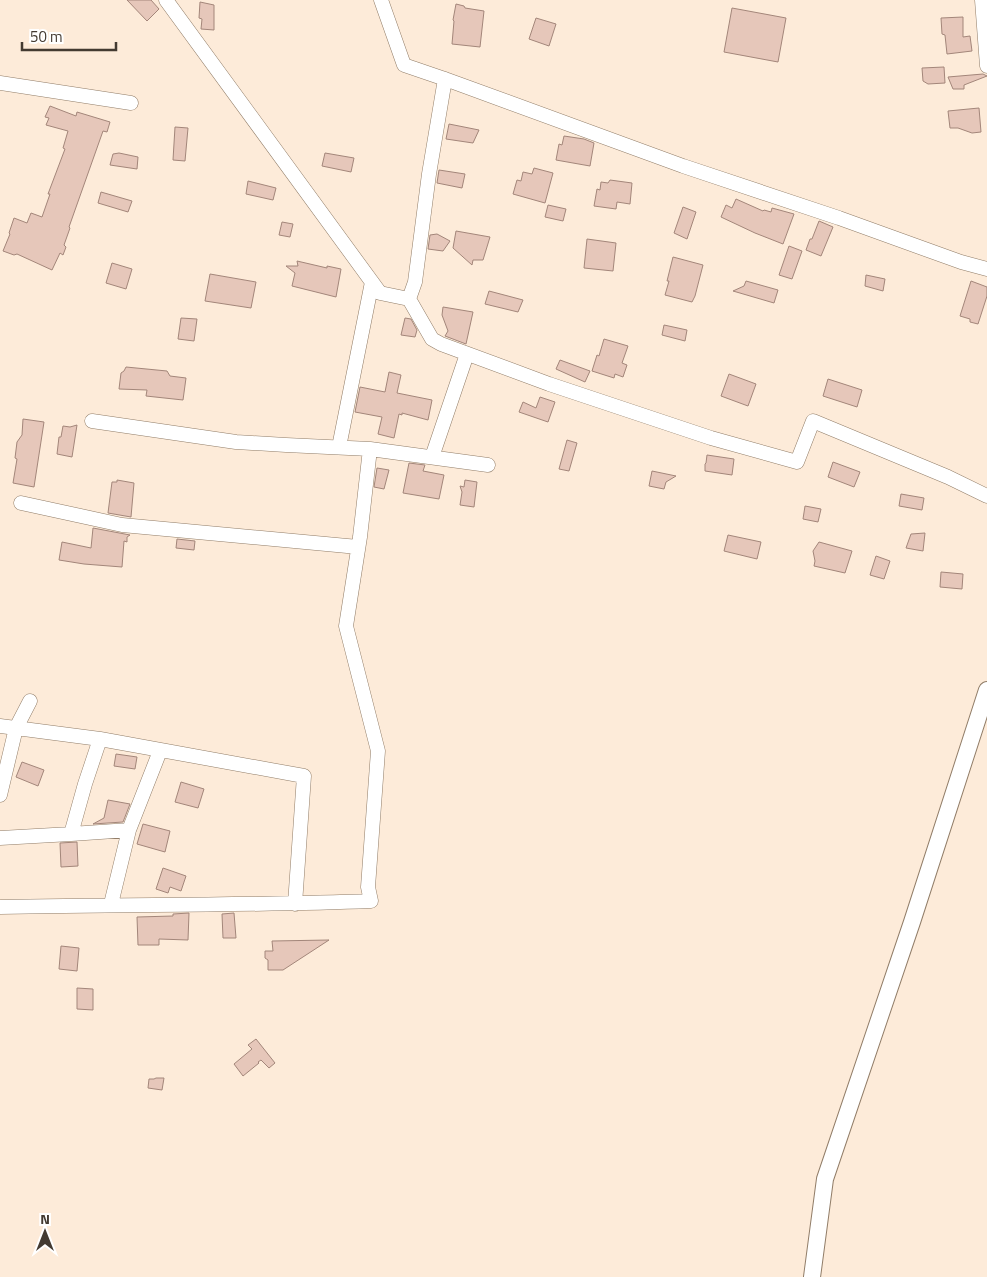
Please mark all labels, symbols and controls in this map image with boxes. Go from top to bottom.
scale bar [22,20,116,52]
text: 50 m [30,25,63,48]
north arrow [20,1207,70,1257]
text: N [40,1208,50,1229]

